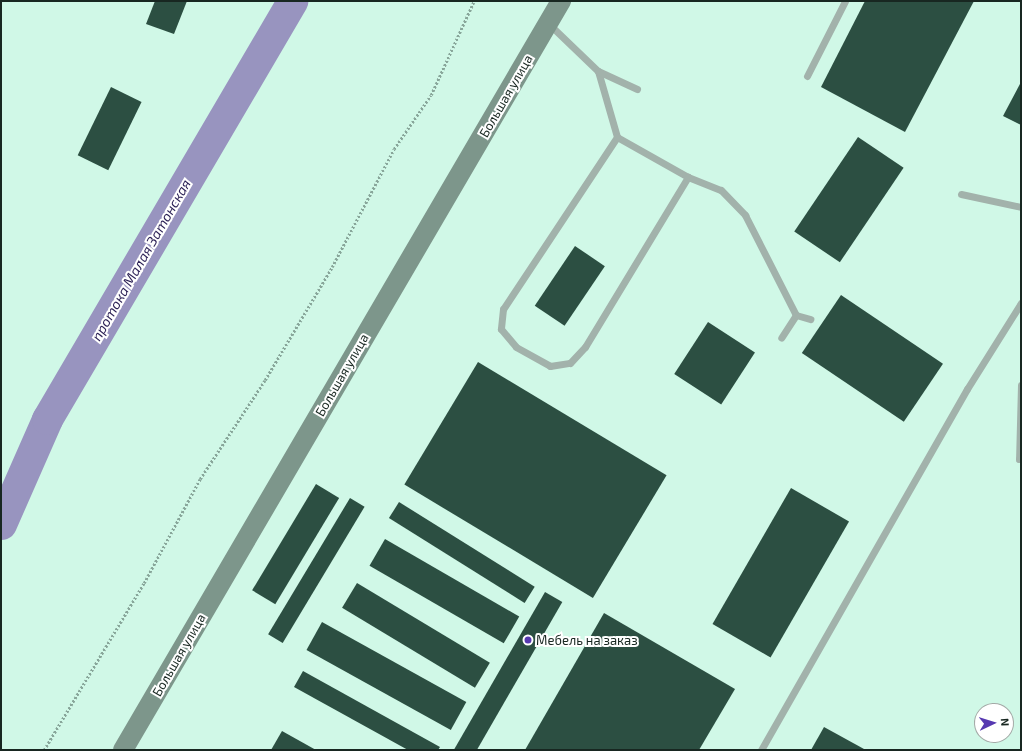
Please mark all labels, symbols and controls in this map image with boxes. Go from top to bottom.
street label: Большая улица [476,52,536,140]
water label: протока Малая Затонская [88,176,194,344]
street label: Большая улица [312,331,372,419]
street label: Большая улица [149,611,209,699]
place label: Мебель на заказ [536,632,638,648]
marker: Мебель на заказ [523,635,533,645]
north arrow [974,703,1014,743]
text: N [999,718,1012,727]

